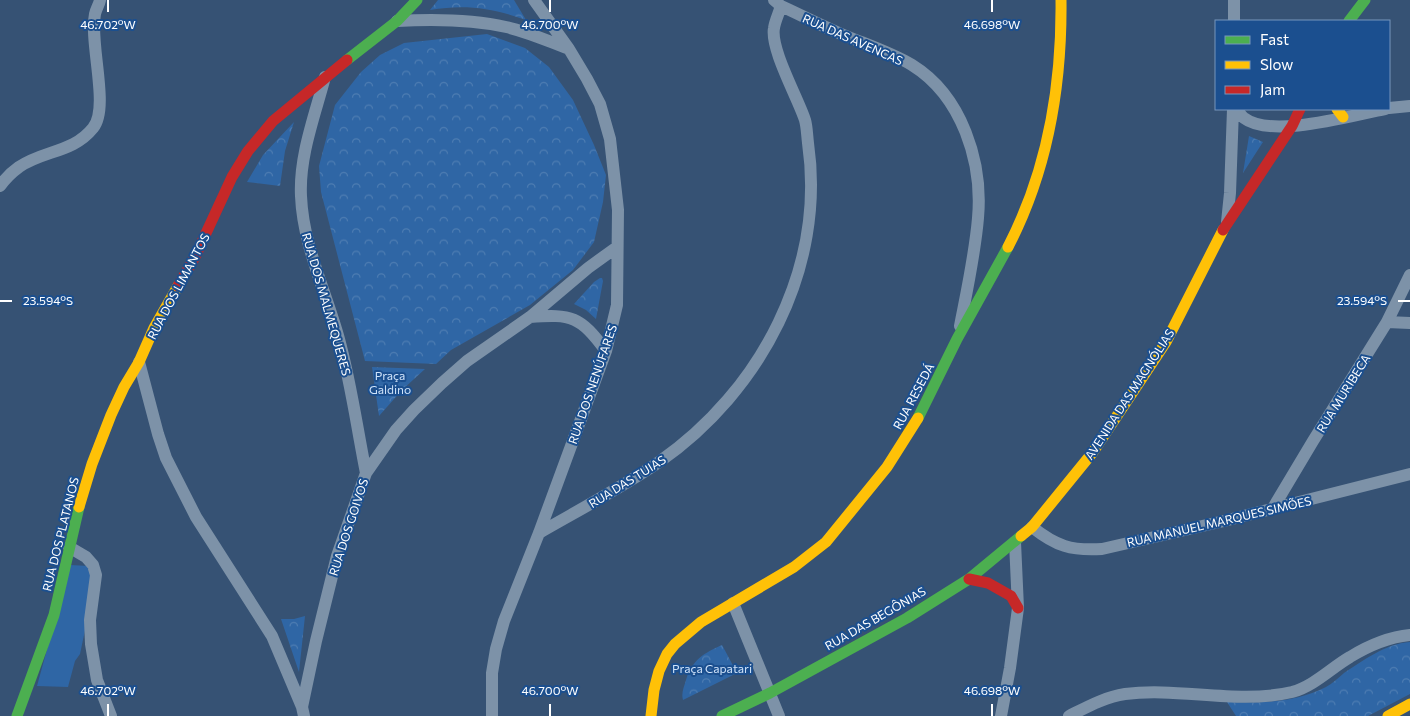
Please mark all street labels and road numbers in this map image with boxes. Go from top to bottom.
street label: RUA DAS AVENCAS [801,11,905,67]
street label: RUA DOS LIMANTOS [144,231,212,341]
street label: RUA DOS MALMEQUERES [300,231,354,377]
street label: RUA DOS NENÚFARES [565,322,619,446]
street label: AVENIDA DAS MAGNÓLIAS [1081,326,1177,462]
street label: RUA MURIBECA [1313,351,1373,435]
street label: RUA RESEDÁ [890,361,936,431]
street label: RUA DAS TUIAS [586,452,668,510]
street label: RUA DOS PLATANOS [39,475,81,593]
street label: RUA DOS GOIVOS [326,477,370,577]
street label: RUA MANUEL MARQUES SIMÕES [1125,493,1313,549]
street label: RUA DAS BEGÔNIAS [822,583,928,653]

